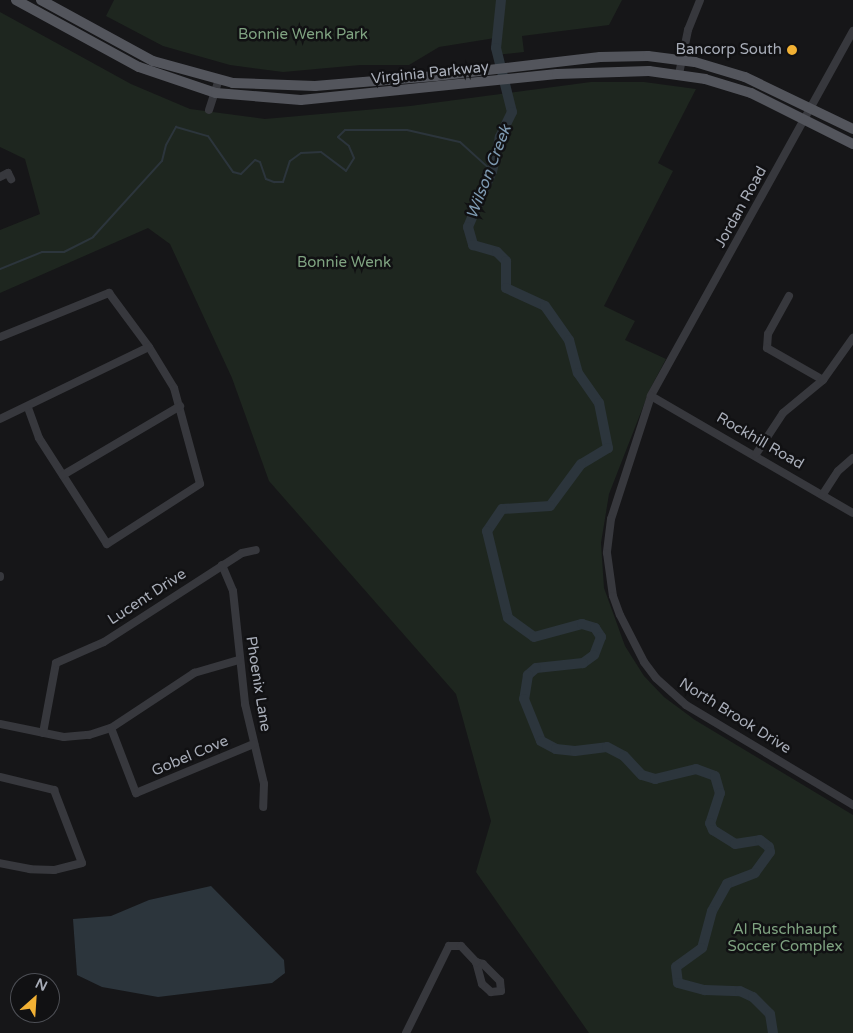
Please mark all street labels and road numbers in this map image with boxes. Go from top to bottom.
street label: Virginia Parkway [370,58,490,88]
street label: Jordan Road [711,163,771,251]
street label: Rockhill Road [713,409,807,473]
street label: Lucent Drive [104,565,190,629]
street label: Phoenix Lane [242,635,274,733]
street label: North Brook Drive [676,674,794,758]
street label: Gobel Cove [149,732,231,780]

